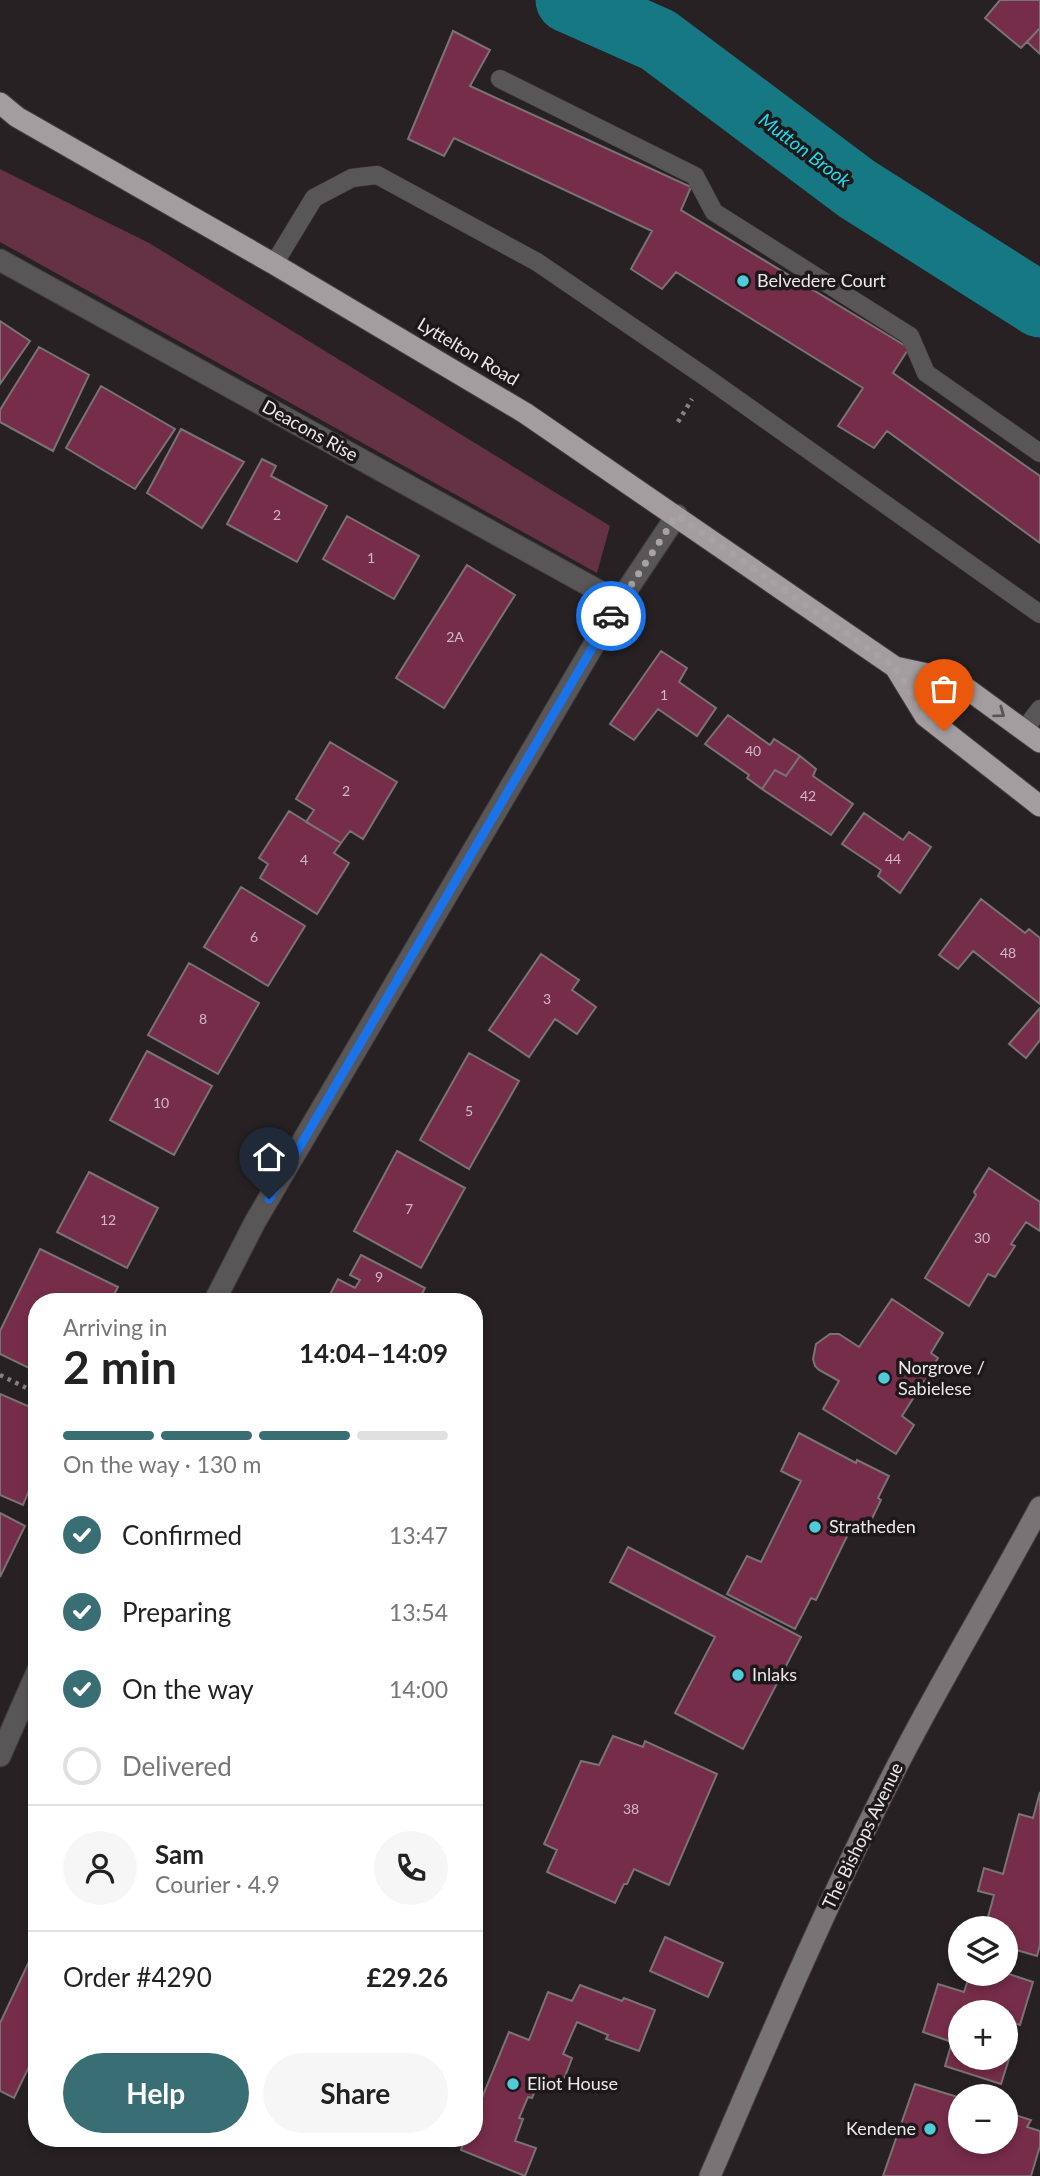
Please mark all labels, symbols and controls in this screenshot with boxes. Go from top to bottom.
water label: Mutton Brook [755,108,857,192]
place label: Belvedere Court [757,269,886,291]
marker: Belvedere Court [735,273,751,289]
street label: Lyttelton Road [414,312,523,390]
street label: Deacons Rise [259,395,362,465]
house number: 2 [273,506,281,523]
house number: 1 [367,549,375,566]
courier [576,581,646,651]
icon: car [592,597,630,635]
house number: 2A [446,628,464,645]
pin [914,659,974,731]
icon: bag [925,670,963,708]
house number: 1 [660,686,668,703]
one-way arrow [992,705,1005,717]
house number: 40 [745,742,761,759]
house number: 2 [342,782,350,799]
house number: 42 [800,787,816,804]
house number: 44 [885,850,901,867]
house number: 4 [300,851,308,868]
house number: 6 [250,928,258,945]
house number: 48 [1000,944,1016,961]
house number: 3 [543,990,551,1007]
house number: 8 [199,1010,207,1027]
house number: 10 [153,1094,169,1111]
house number: 5 [465,1102,473,1119]
pin [239,1127,299,1199]
icon: home [250,1138,288,1176]
house number: 7 [405,1200,413,1217]
house number: 12 [100,1211,116,1228]
house number: 30 [974,1229,990,1246]
house number: 9 [375,1268,383,1285]
text: Arriving in [63,1313,167,1341]
text: 14:04–14:09 [299,1337,448,1369]
text: 2 min [63,1339,177,1394]
place label: Norgrove / Sabielese [898,1356,985,1399]
marker: Norgrove / Sabielese [876,1370,892,1386]
text: On the way · 130 m [63,1450,262,1478]
place label: Stratheden [829,1515,916,1537]
icon: check [63,1516,101,1554]
text: Confirmed [122,1519,242,1551]
marker: Stratheden [807,1519,823,1535]
text: 13:47 [389,1521,448,1549]
icon: check [63,1593,101,1631]
text: Preparing [122,1596,231,1628]
text: 13:54 [389,1598,448,1626]
place label: Inlaks [752,1663,797,1685]
marker: Inlaks [730,1667,746,1683]
icon: check [63,1670,101,1708]
text: On the way [122,1673,254,1705]
text: 14:00 [389,1675,448,1703]
text: Delivered [122,1750,232,1782]
street label: The Bishops Avenue [817,1759,907,1912]
house number: 38 [623,1800,639,1817]
button: person [63,1831,137,1905]
button: phone [374,1831,448,1905]
text: Sam [155,1838,204,1870]
text: Courier · 4.9 [155,1870,280,1898]
map controls [948,1916,1018,2154]
button: layers [948,1916,1018,1986]
text: Order #4290 [63,1961,212,1993]
text: £29.26 [366,1961,448,1993]
button: + [948,2000,1018,2070]
button: Help [63,2053,249,2133]
button: Share [263,2053,448,2133]
place label: Eliot House [527,2072,618,2094]
marker: Eliot House [505,2076,521,2092]
button: − [948,2084,1018,2154]
place label: Kendene [846,2117,916,2139]
marker: Kendene [922,2121,938,2137]

